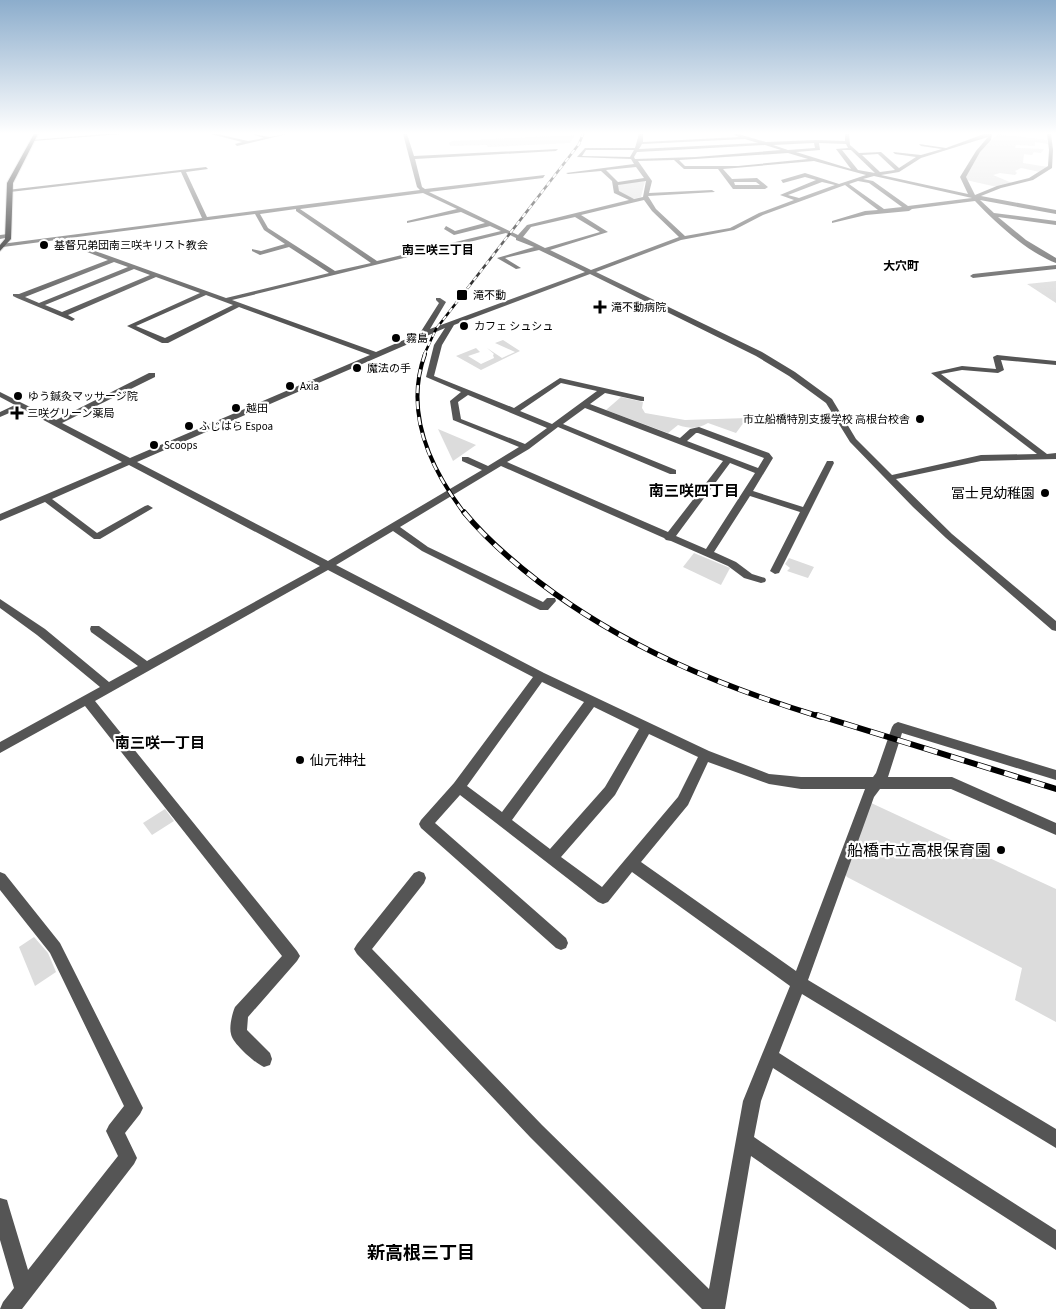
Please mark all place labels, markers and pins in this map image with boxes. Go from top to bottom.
place label: 基督兄弟団南三咲キリスト教会 [54,238,208,253]
marker: 基督兄弟団南三咲キリスト教会 [38,239,50,251]
marker: 滝不動 [455,288,469,302]
place label: 滝不動 [473,288,506,303]
marker: 滝不動病院 [593,300,607,314]
place label: 滝不動病院 [611,300,666,315]
place label: カフェ シュシュ [474,319,553,334]
marker: カフェ シュシュ [458,320,470,332]
place label: 霧島 [406,331,428,346]
marker: 霧島 [390,332,402,344]
place label: 魔法の手 [367,361,411,376]
marker: 魔法の手 [351,362,363,374]
place label: Axia [300,379,319,394]
marker: Axia [284,380,296,392]
place label: ゆう鍼灸マッサージ院 [28,389,138,404]
marker: ゆう鍼灸マッサージ院 [12,390,24,402]
place label: 越田 [246,401,268,416]
marker: 越田 [230,402,242,414]
place label: 三咲グリーン薬局 [27,406,114,421]
marker: 三咲グリーン薬局 [11,407,23,419]
place label: 市立船橋特別支援学校 高根台校舎 [743,412,910,427]
marker: 市立船橋特別支援学校 高根台校舎 [914,413,926,425]
place label: ふじはら Espoa [199,419,273,434]
marker: ふじはら Espoa [183,420,195,432]
place label: Scoops [164,438,198,453]
marker: Scoops [148,439,160,451]
place label: 冨士見幼稚園 [951,484,1035,504]
marker: 冨士見幼稚園 [1039,487,1051,499]
place label: 仙元神社 [310,751,366,771]
marker: 仙元神社 [294,754,306,766]
place label: 船橋市立高根保育園 [847,840,991,862]
marker: 船橋市立高根保育園 [995,844,1007,856]

